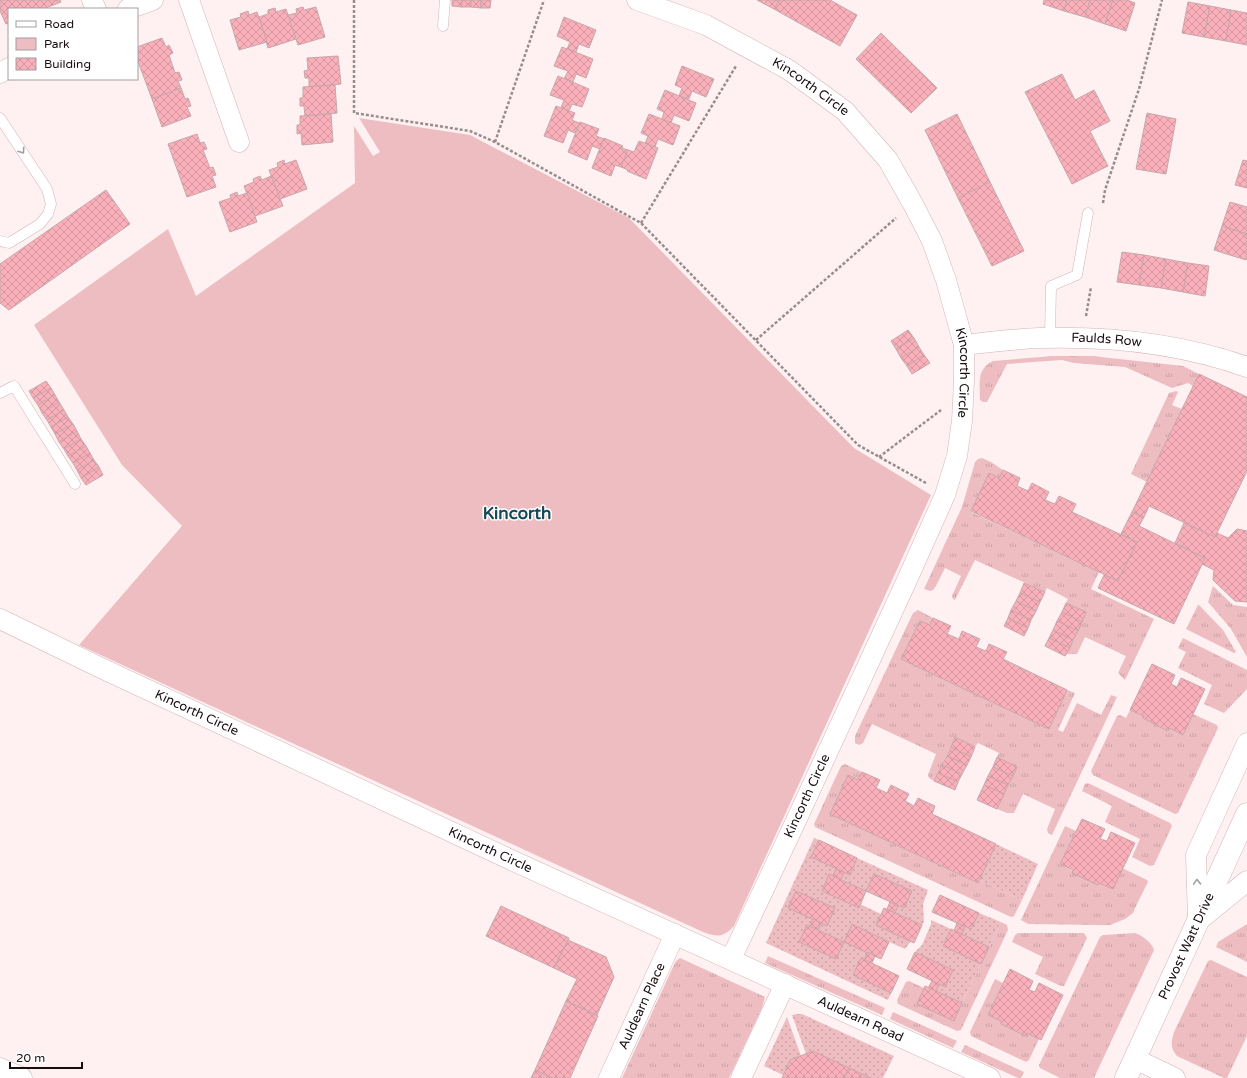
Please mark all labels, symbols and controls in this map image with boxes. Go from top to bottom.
legend [8,8,138,80]
text: Road [44,17,74,31]
text: Park [44,37,70,51]
street label: Kincorth Circle [769,54,852,119]
text: Building [44,57,91,71]
one-way arrow [17,147,25,154]
street label: Kincorth Circle [952,326,972,418]
street label: Faulds Row [1071,330,1143,350]
district label: Kincorth [483,503,551,524]
street label: Kincorth Circle [152,686,241,739]
street label: Kincorth Circle [781,752,833,840]
street label: Kincorth Circle [446,824,535,876]
one-way arrow [1193,879,1201,885]
street label: Provost Watt Drive [1155,890,1218,1002]
street label: Auldearn Place [615,960,669,1052]
street label: Auldearn Road [815,993,906,1045]
scale bar [10,1044,82,1070]
text: 20 m [16,1051,45,1065]

